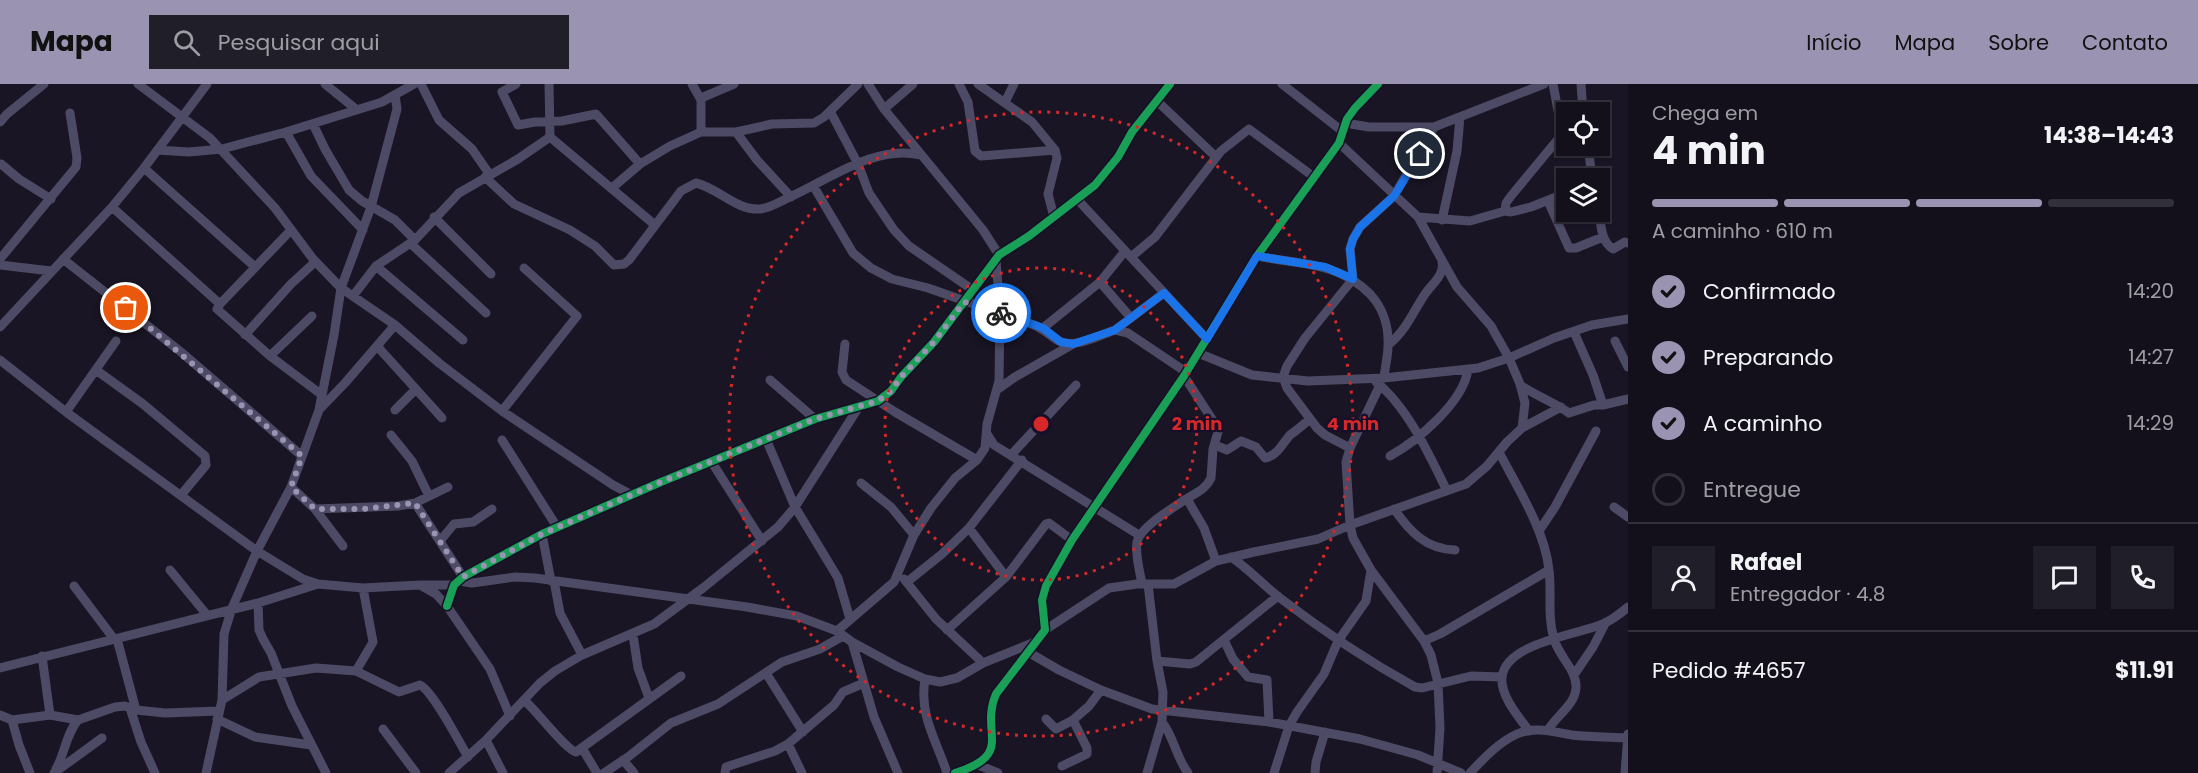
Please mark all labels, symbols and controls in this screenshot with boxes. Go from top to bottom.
search box [149,15,569,69]
text: Mapa [30,22,113,61]
icon: search [170,26,203,59]
text: Pesquisar aqui [218,27,380,58]
text: Início [1806,28,1861,57]
text: Mapa [1894,28,1955,57]
text: Sobre [1988,28,2049,57]
text: Contato [2082,28,2168,57]
text: Chega em [1652,99,1758,127]
map controls [1556,102,1610,222]
button: locate [1556,102,1610,156]
text: 14:38–14:43 [2044,120,2174,151]
text: 4 min [1652,123,1766,178]
pin [1394,128,1445,179]
icon: home [1403,137,1436,170]
button: layers [1556,168,1610,222]
text: A caminho · 610 m [1652,217,1833,245]
icon: check [1652,275,1685,308]
text: Confirmado [1703,276,1836,307]
text: 14:20 [2127,277,2174,305]
pin [100,282,151,333]
courier [971,283,1031,343]
icon: bag [109,291,142,324]
icon: bike [985,297,1018,330]
icon: check [1652,341,1685,374]
text: Preparando [1703,342,1833,373]
text: 14:27 [2128,343,2174,371]
icon: check [1652,407,1685,440]
text: A caminho [1703,408,1822,439]
text: 14:29 [2127,409,2174,437]
text: 2 min [1172,411,1222,436]
text: 4 min [1327,411,1379,436]
centre of rings [1031,414,1051,434]
text: Entregue [1703,474,1801,505]
button: person [1652,546,1715,609]
button: chat [2033,546,2096,609]
button: phone [2111,546,2174,609]
text: Rafael [1730,547,1802,578]
text: Entregador · 4.8 [1730,580,1885,608]
text: Pedido #4657 [1652,655,1806,686]
text: $11.91 [2115,655,2174,686]

